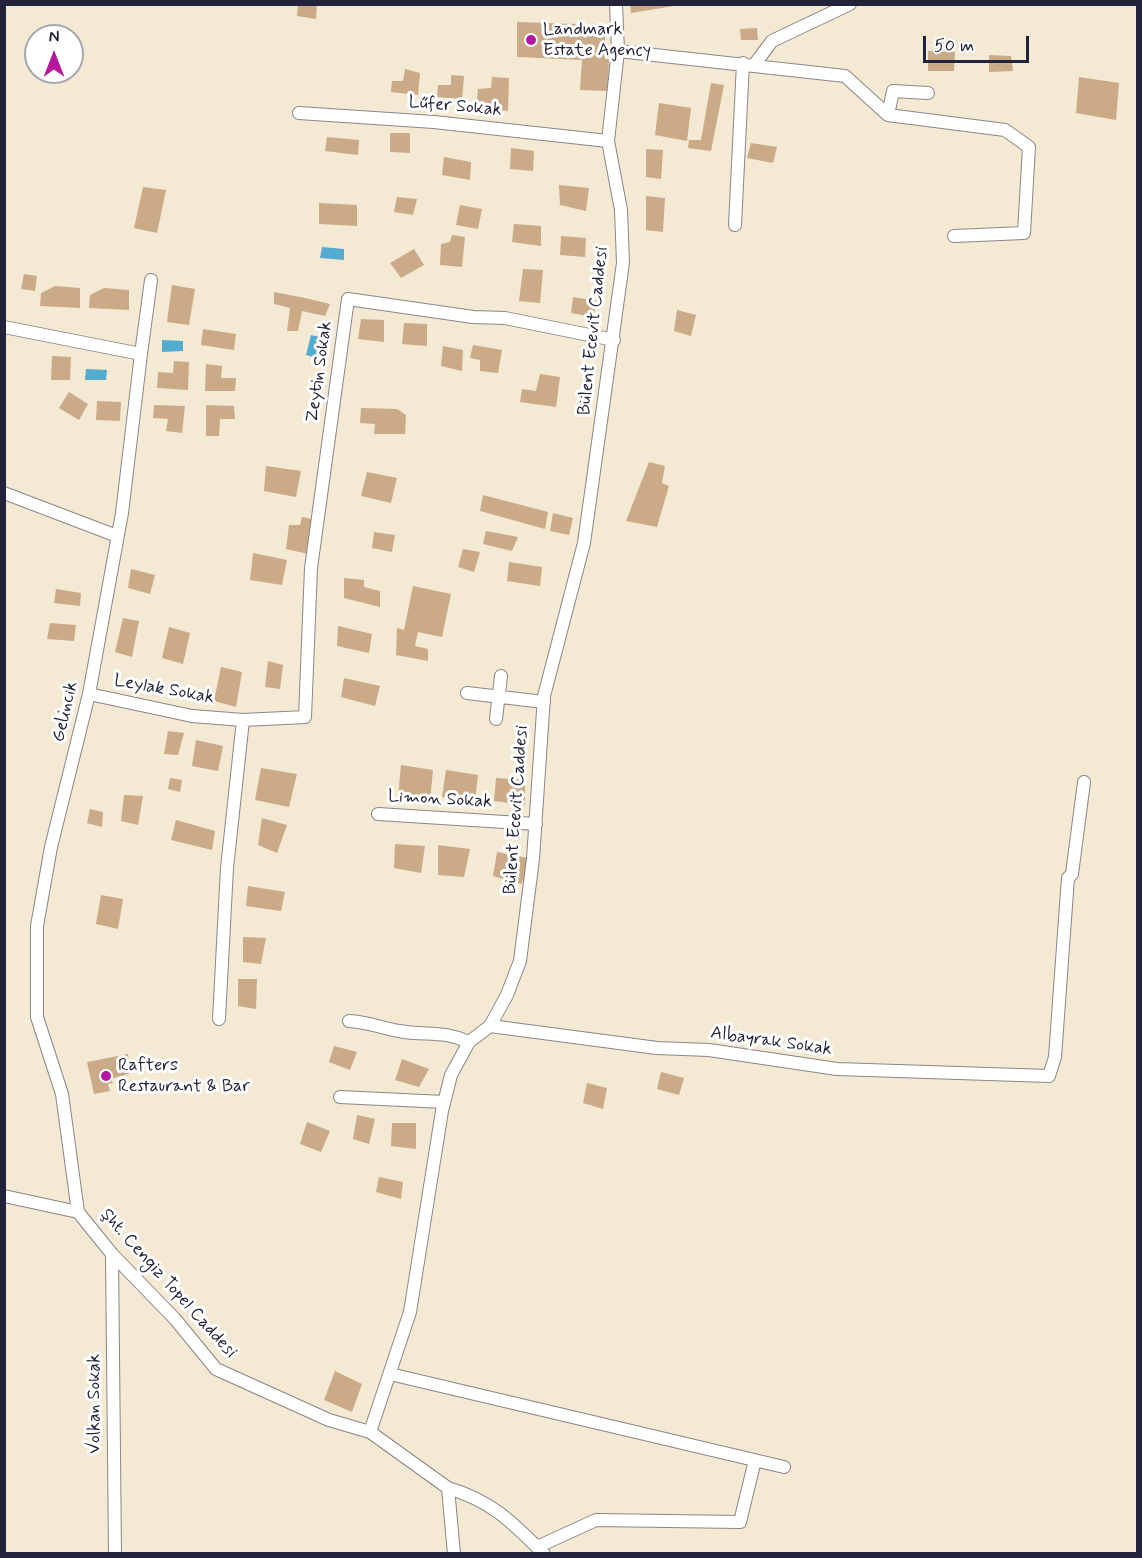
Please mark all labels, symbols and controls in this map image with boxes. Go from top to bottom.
place label: Landmark Estate Agency [543,19,651,62]
north arrow [24,24,84,84]
scale bar [926,24,1032,62]
text: N [49,27,59,48]
marker: Landmark Estate Agency [524,33,538,47]
text: 50 m [934,34,974,58]
street label: Lűfer Sokak [408,92,502,122]
street label: Bülent Ecevit Caddesi [574,246,614,416]
street label: Zeytin Sokak [302,320,338,424]
street label: Leylak Sokak [112,671,216,709]
street label: Gelincik [49,680,83,744]
street label: Bülent Ecevit Caddesi [500,725,534,895]
street label: Limon Sokak [387,786,493,814]
street label: Albayrak Sokak [709,1023,833,1061]
place label: Rafters Restaurant & Bar [118,1055,250,1098]
marker: Rafters Restaurant & Bar [99,1069,113,1083]
street label: Şht. Cengiz Topel Caddesi [95,1205,241,1363]
street label: Volkan Sokak [84,1354,106,1454]

